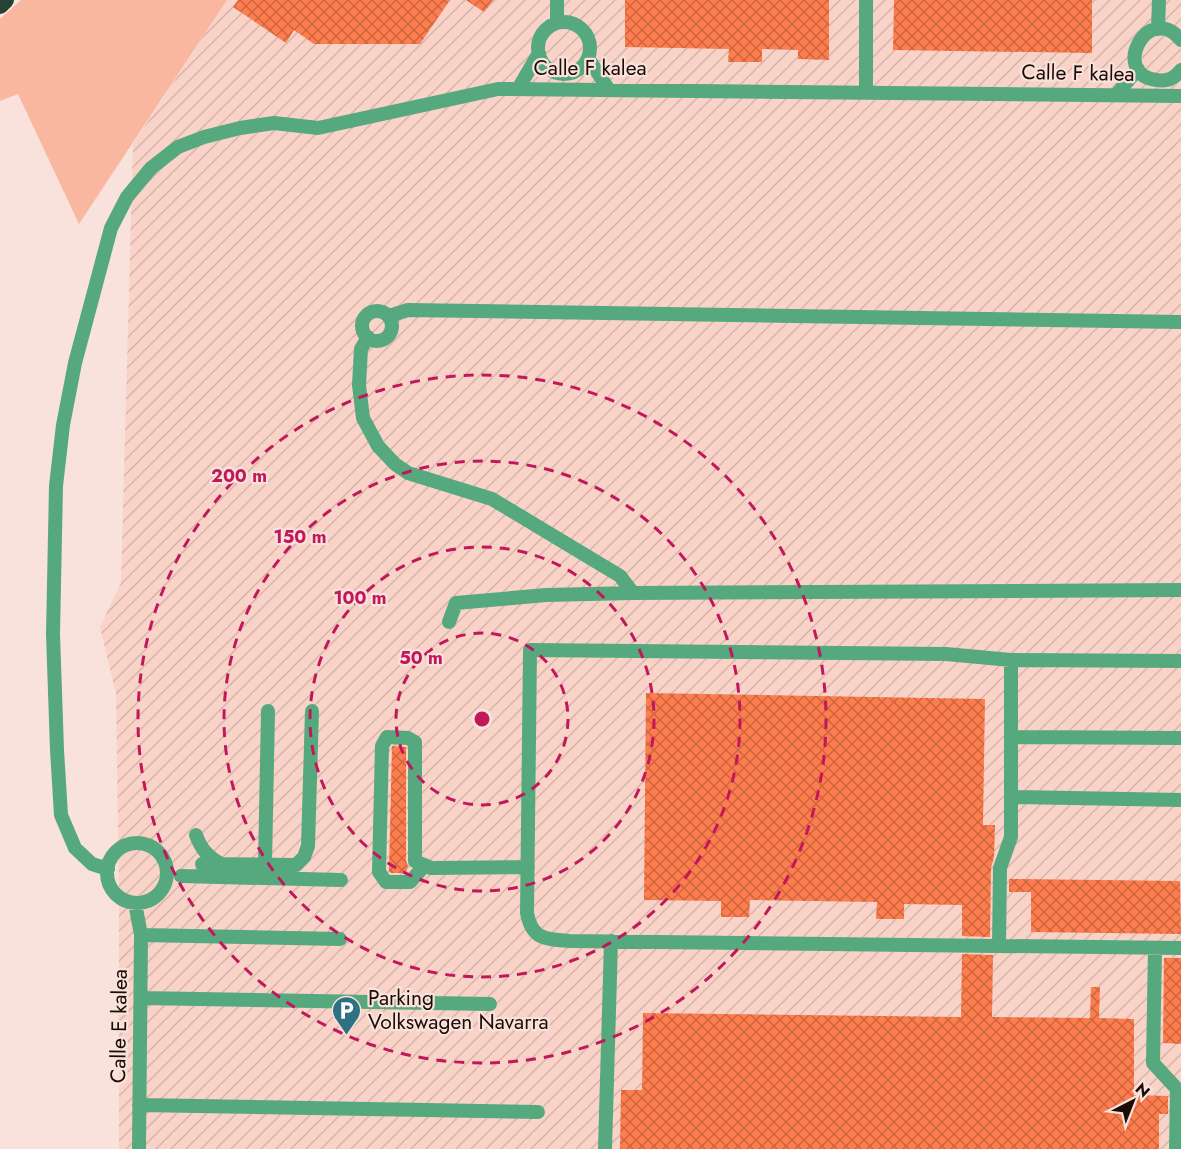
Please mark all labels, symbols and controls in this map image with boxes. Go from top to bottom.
street label: Calle F kalea [533,53,647,83]
street label: Calle F kalea [1021,57,1135,89]
text: 200 m [211,463,267,489]
text: 150 m [274,524,326,550]
text: 100 m [333,585,387,611]
text: 50 m [399,645,443,671]
centre of rings [472,709,492,729]
street label: Calle E kalea [103,969,135,1083]
place label: Parking Volkswagen Navarra [368,983,549,1037]
parking icon: Parking Volkswagen Navarra [331,994,363,1036]
north arrow [1103,1071,1163,1131]
text: N [1130,1077,1155,1103]

